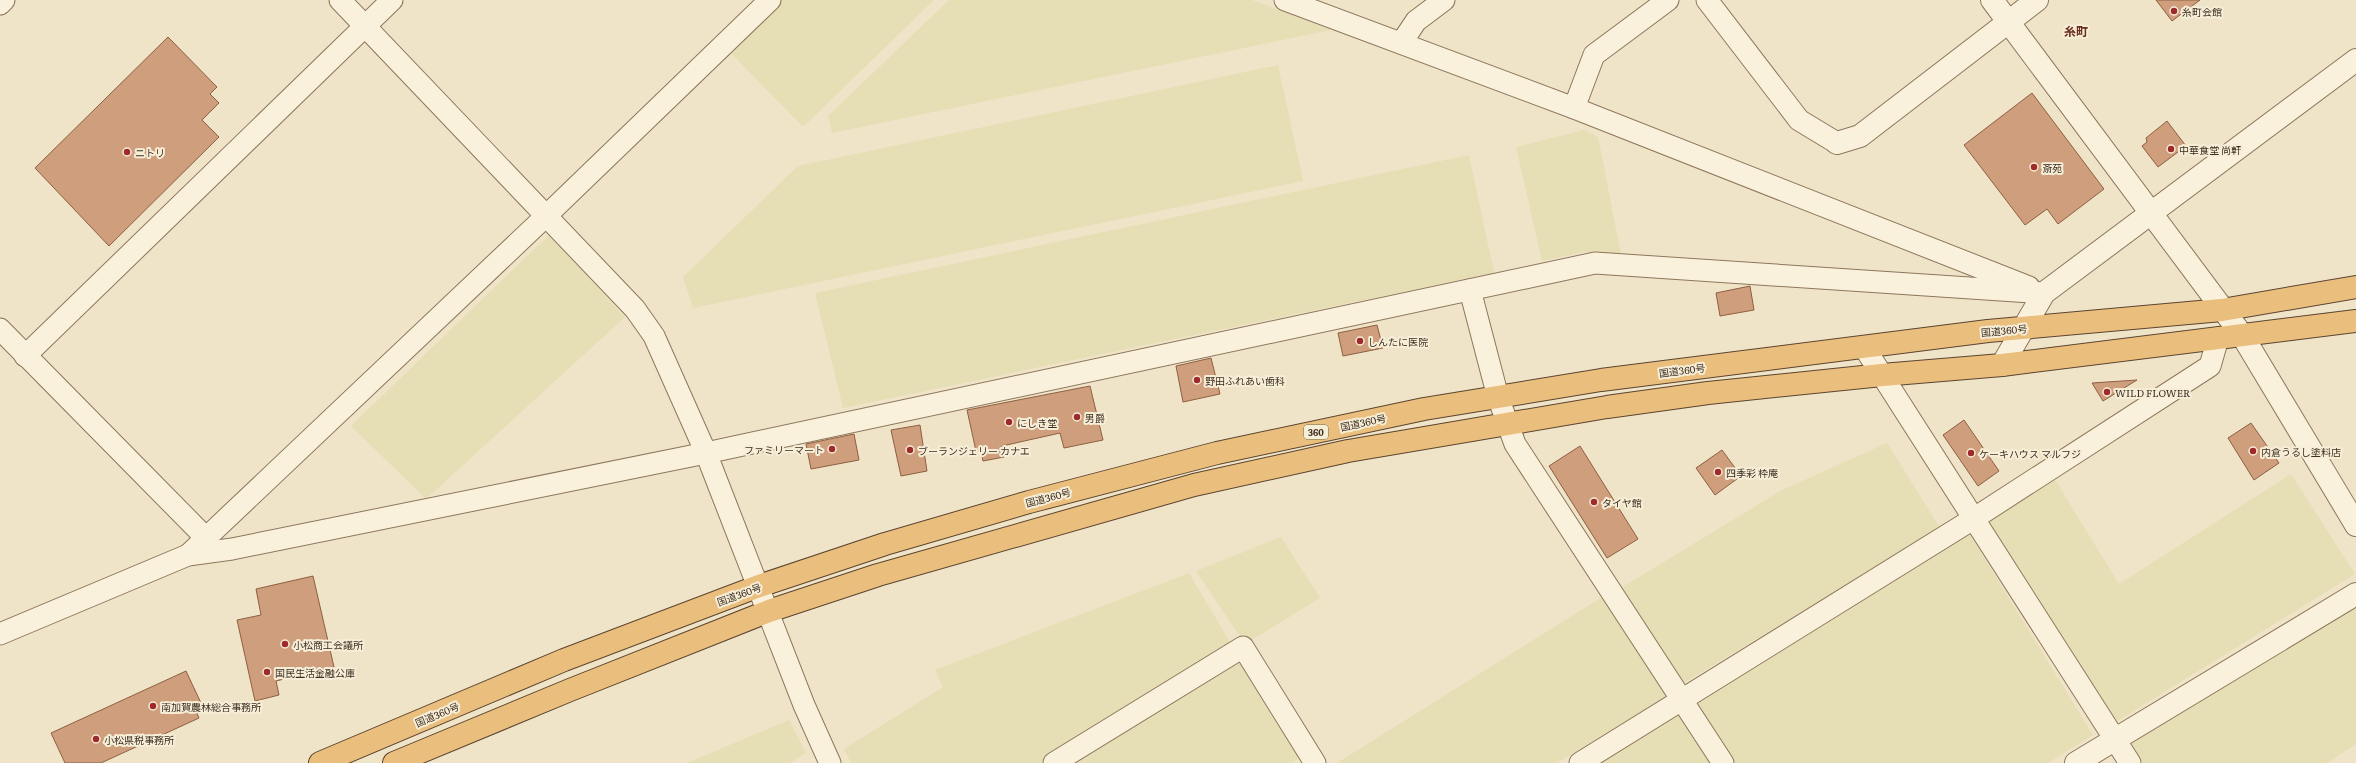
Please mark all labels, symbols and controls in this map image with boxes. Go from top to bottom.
place label: 糸町会館 [2182,4,2222,19]
marker: 糸町会館 [2169,6,2179,16]
district label: 糸町 [2064,22,2088,40]
place label: 中華食堂 尚軒 [2179,142,2241,157]
marker: 中華食堂 尚軒 [2166,144,2176,154]
place label: ニトリ [135,145,165,160]
marker: ニトリ [122,147,132,157]
place label: 斎苑 [2042,160,2062,175]
marker: 斎苑 [2029,162,2039,172]
street label: 国道360号 [1980,320,2028,340]
place label: しんたに医院 [1368,334,1428,349]
marker: しんたに医院 [1355,336,1365,346]
street label: 国道360号 [1658,360,1706,380]
place label: 野田ふれあい歯科 [1205,373,1285,388]
marker: 野田ふれあい歯科 [1192,375,1202,385]
place label: WILD FLOWER [2115,385,2190,400]
marker: WILD FLOWER [2102,387,2112,397]
place label: 男爵 [1085,410,1105,425]
street label: 国道360号 [1339,410,1387,434]
marker: 男爵 [1072,412,1082,422]
place label: にしき堂 [1017,415,1057,430]
marker: にしき堂 [1004,417,1014,427]
road number: 360 [1304,425,1328,439]
place label: ファミリーマート [744,442,824,457]
place label: ブーランジェリー カナエ [918,443,1030,458]
marker: ファミリーマート [827,444,837,454]
place label: 内倉うるし塗料店 [2261,444,2341,459]
marker: ブーランジェリー カナエ [905,445,915,455]
place label: ケーキハウス マルフジ [1979,446,2081,461]
marker: 内倉うるし塗料店 [2248,446,2258,456]
marker: ケーキハウス マルフジ [1966,448,1976,458]
place label: 四季彩 枠庵 [1726,465,1778,480]
marker: 四季彩 枠庵 [1713,467,1723,477]
street label: 国道360号 [1024,484,1072,510]
place label: タイヤ館 [1602,495,1642,510]
marker: タイヤ館 [1589,497,1599,507]
street label: 国道360号 [715,579,763,609]
place label: 小松商工会議所 [293,637,363,652]
marker: 小松商工会議所 [280,639,290,649]
place label: 国民生活金融公庫 [275,665,355,680]
marker: 国民生活金融公庫 [262,667,272,677]
street label: 国道360号 [413,698,461,730]
place label: 南加賀農林総合事務所 [161,699,261,714]
marker: 南加賀農林総合事務所 [148,701,158,711]
place label: 小松県税事務所 [104,732,174,747]
marker: 小松県税事務所 [91,734,101,744]

